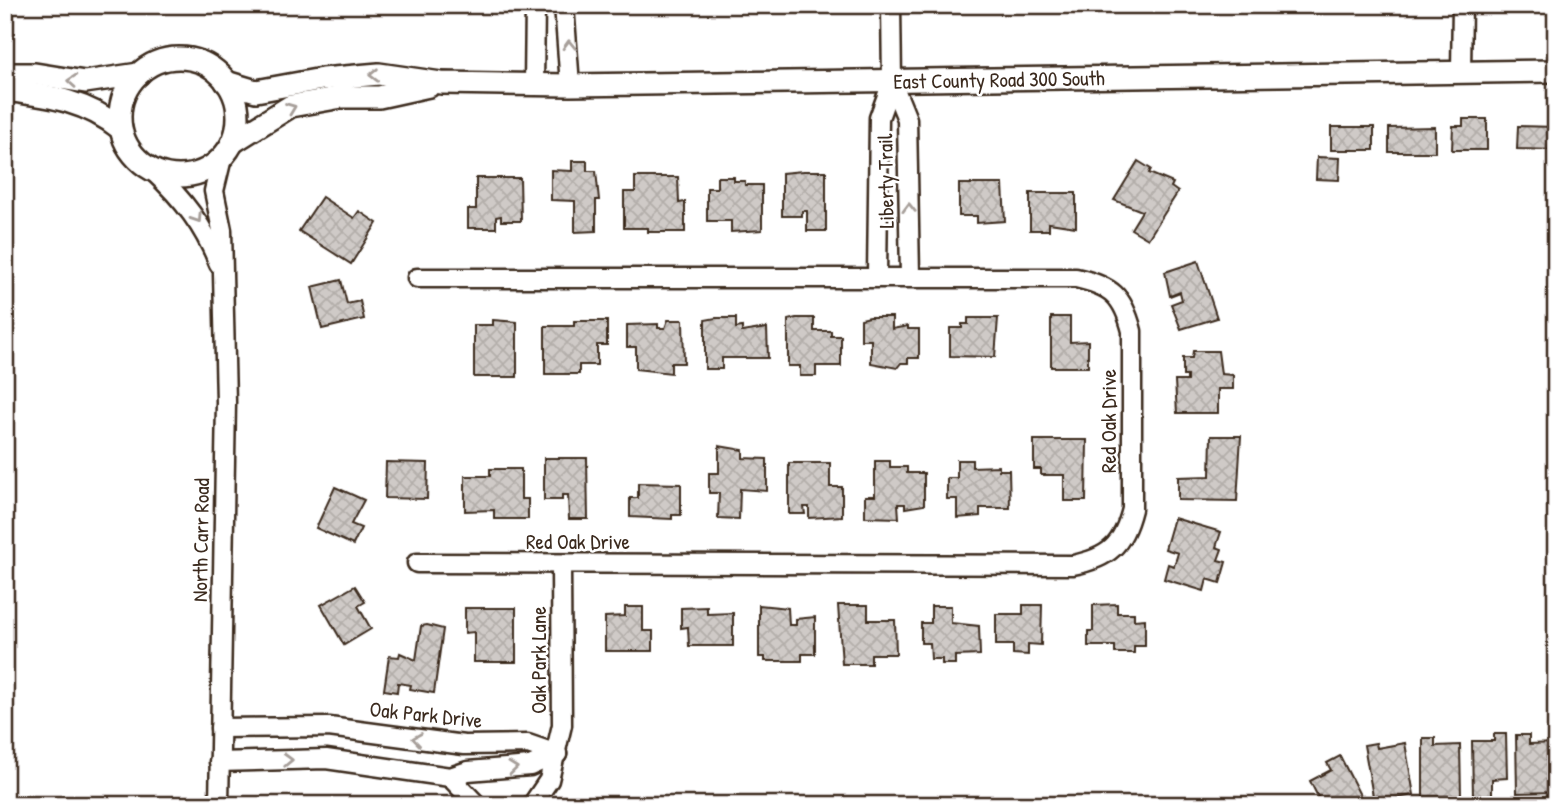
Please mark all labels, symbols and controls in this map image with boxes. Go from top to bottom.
one-way arrow [561,39,576,50]
street label: East County Road 300 South [893,63,1105,96]
one-way arrow [368,67,379,83]
one-way arrow [66,74,77,89]
one-way arrow [284,102,296,116]
street label: Liberty Trail [870,133,901,229]
one-way arrow [901,202,917,213]
one-way arrow [188,211,201,224]
street label: Red Oak Drive [1094,369,1123,473]
street label: North Carr Road [185,478,216,602]
street label: Red Oak Drive [526,527,630,556]
street label: Oak Park Lane [524,606,553,714]
street label: Oak Park Drive [368,694,484,735]
one-way arrow [411,732,423,747]
one-way arrow [283,752,293,768]
one-way arrow [507,760,519,775]

